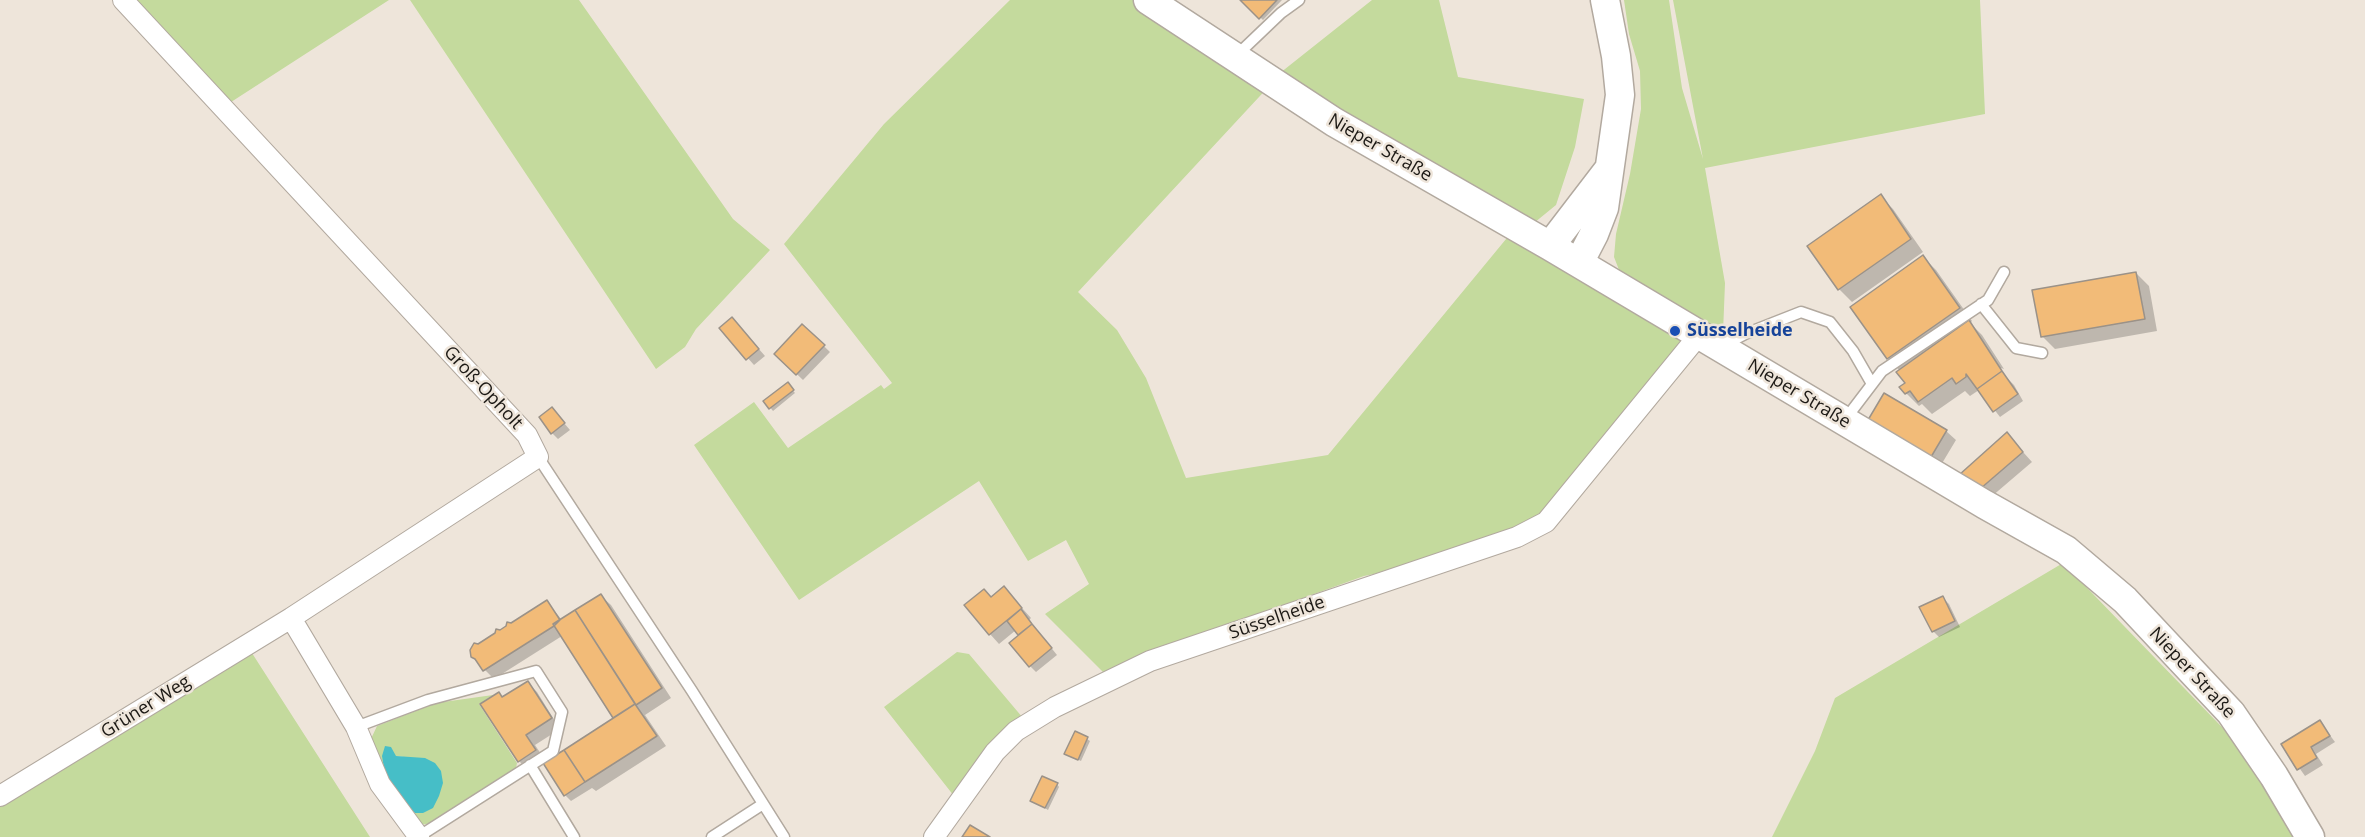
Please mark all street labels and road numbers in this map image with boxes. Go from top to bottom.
street label: Nieper Straße [1324,110,1436,186]
street label: Groß-Opholt [439,342,527,434]
street label: Nieper Straße [1744,355,1854,433]
street label: Süsselheide [1226,592,1328,644]
street label: Nieper Straße [2144,623,2240,723]
street label: Grüner Weg [97,671,195,743]

